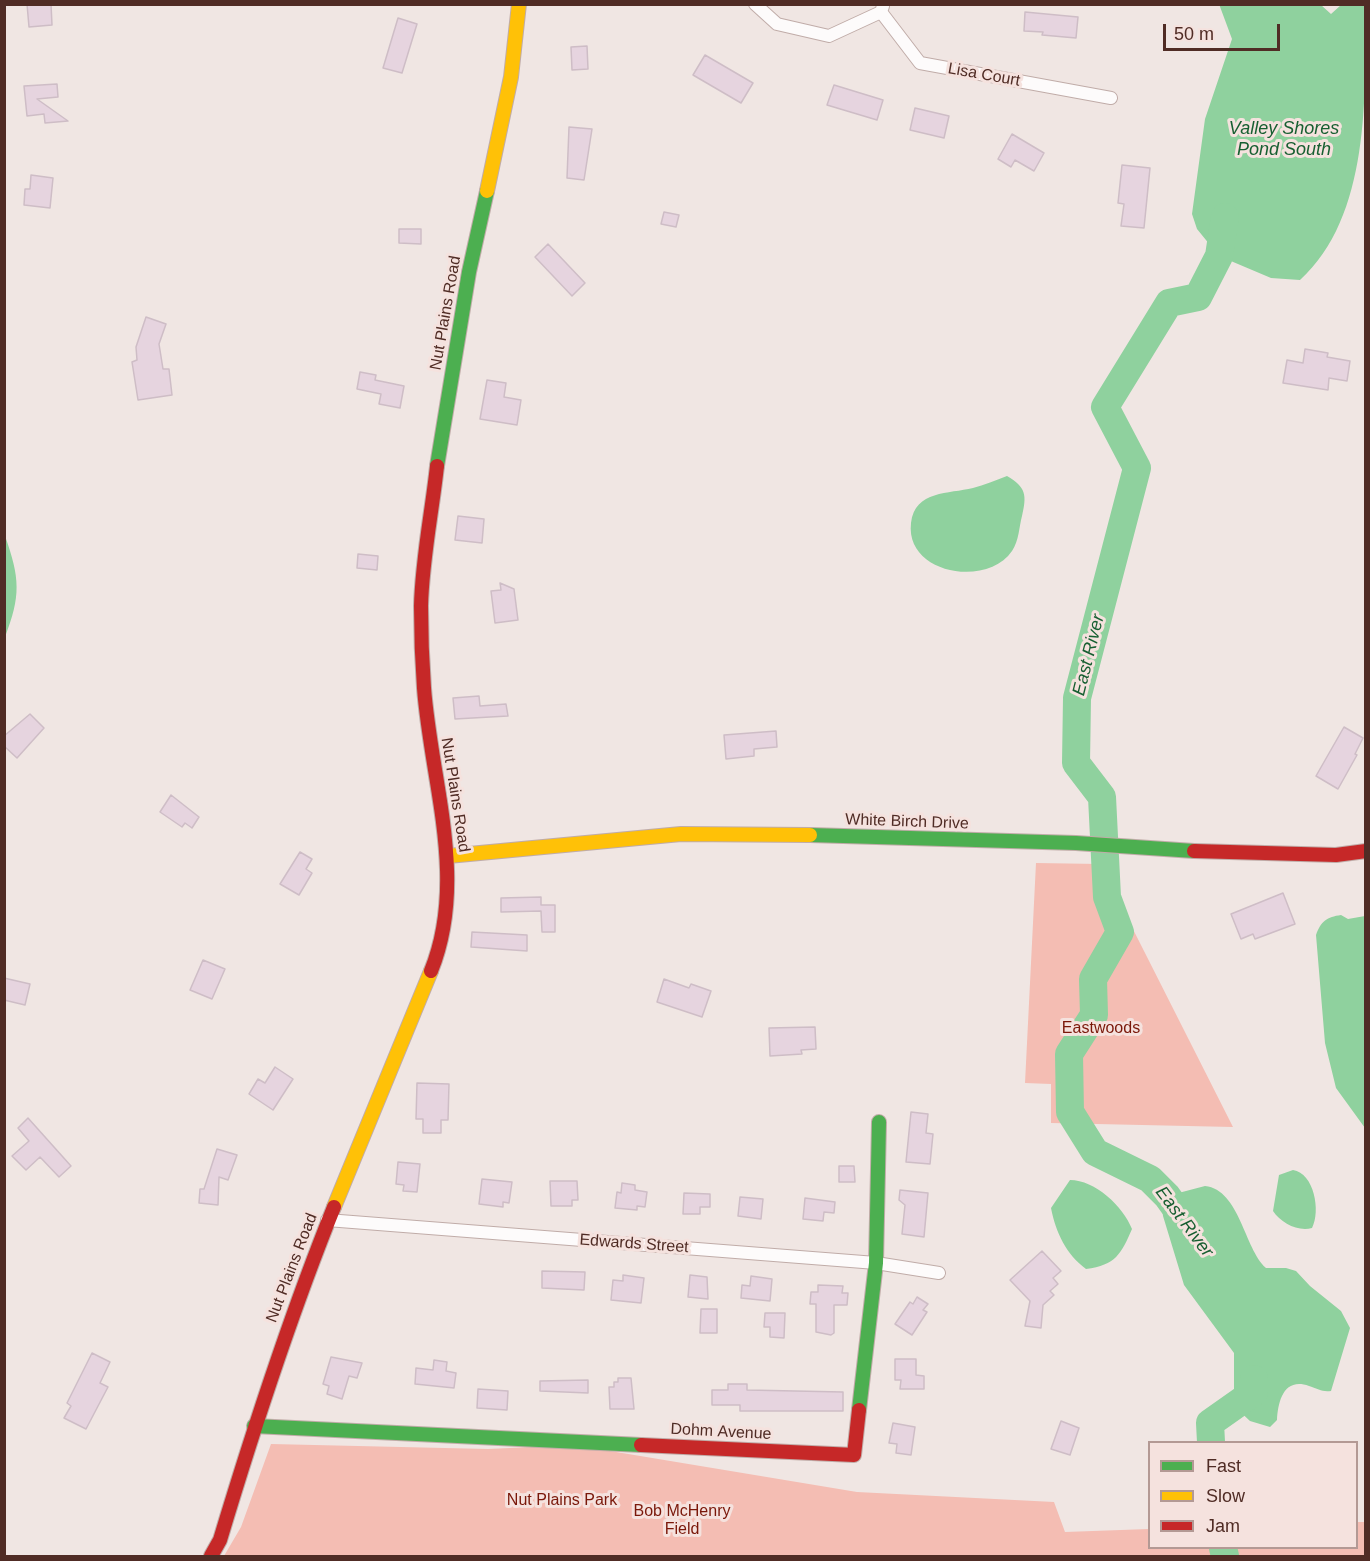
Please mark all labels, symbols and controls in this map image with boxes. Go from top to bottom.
scale bar [1166,12,1283,50]
text: 50 m [1174,24,1214,44]
street label: Lisa Court [946,59,1022,91]
water label: Valley Shores Pond South [1229,118,1339,160]
street label: Nut Plains Road [427,254,465,372]
water label: East River [1068,612,1110,698]
street label: Nut Plains Road [436,736,474,854]
street label: White Birch Drive [845,810,969,834]
park label: Eastwoods [1062,1019,1140,1039]
water label: East River [1150,1182,1218,1262]
street label: Nut Plains Road [262,1211,322,1325]
street label: Edwards Street [579,1231,689,1257]
street label: Dohm Avenue [670,1420,772,1444]
legend [1148,1441,1358,1549]
text: Fast [1206,1456,1241,1476]
text: Slow [1206,1486,1245,1506]
park label: Nut Plains Park [507,1491,617,1511]
park label: Bob McHenry Field [634,1502,730,1540]
text: Jam [1206,1516,1240,1536]

